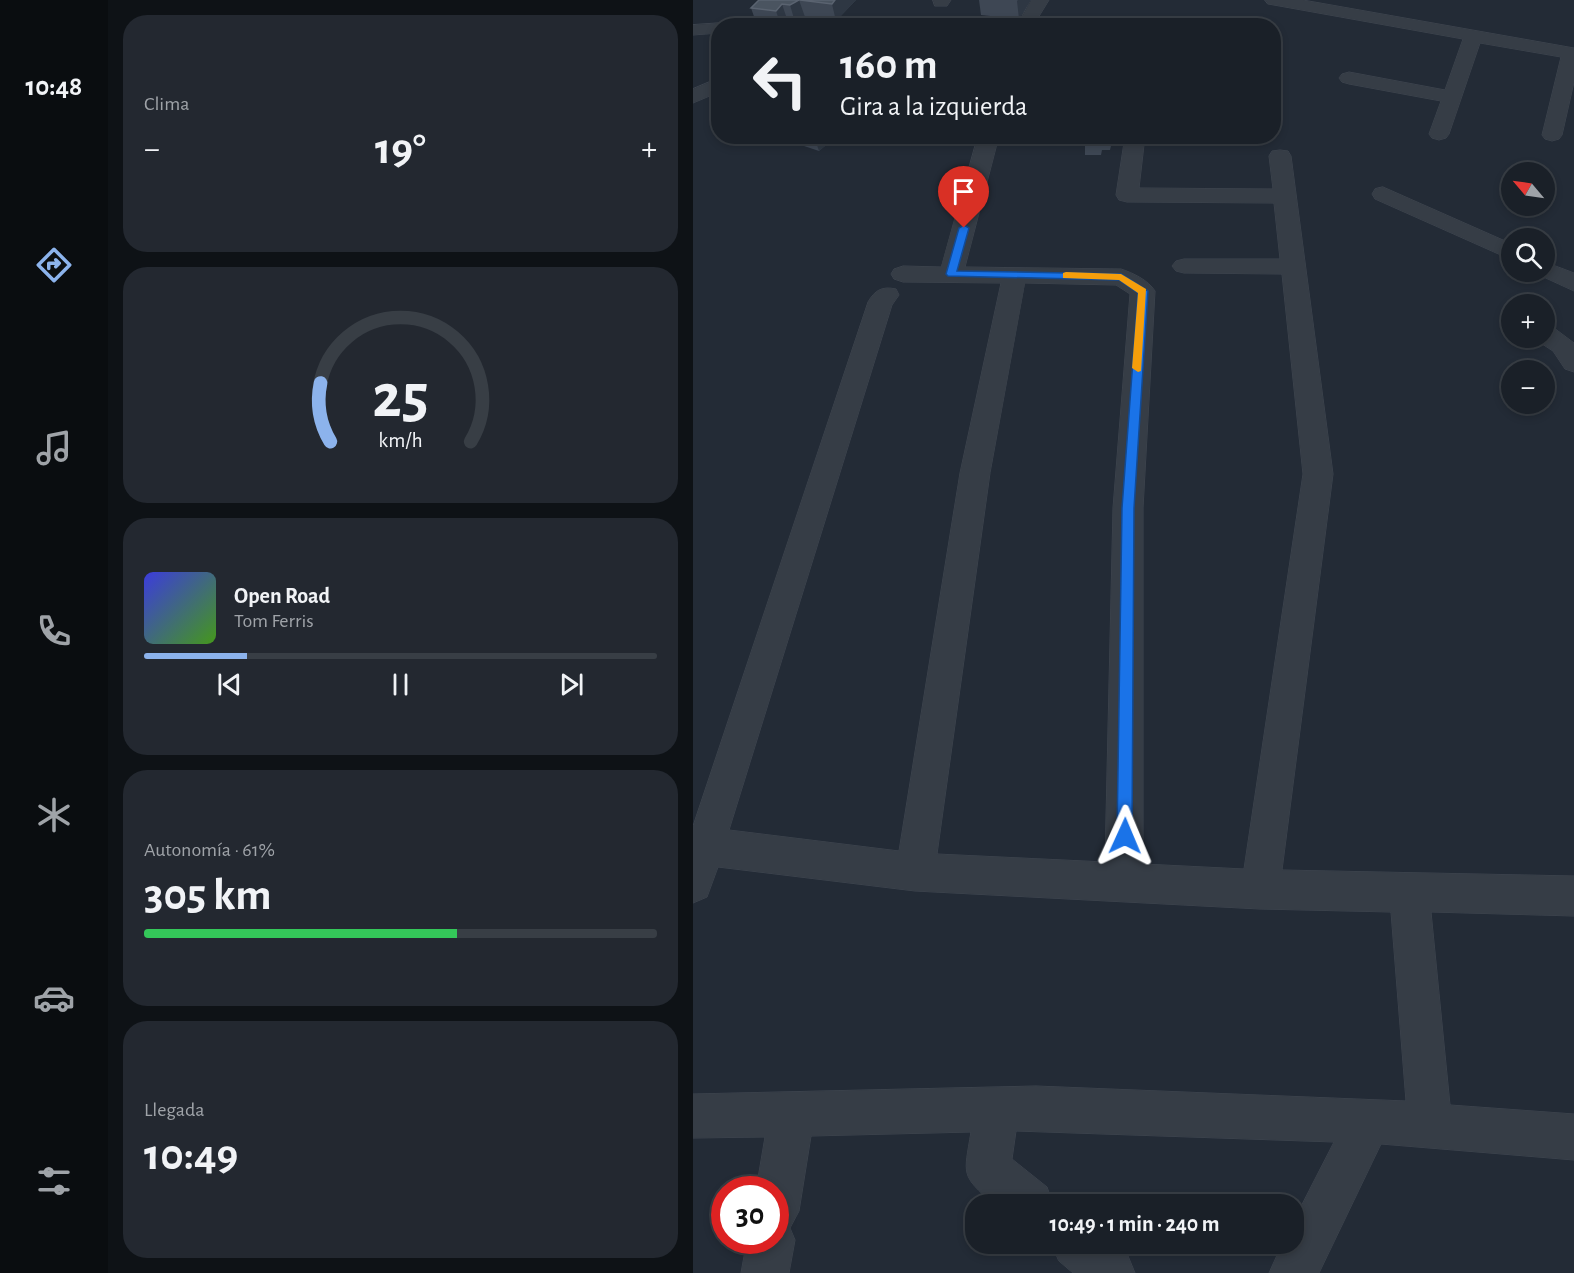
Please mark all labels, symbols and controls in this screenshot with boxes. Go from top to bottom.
icon: left [741,42,819,120]
text: 160 m [840,44,938,86]
text: 10:48 [26,73,82,100]
text: Gira a la izquierda [840,93,1028,120]
text: Clima [144,94,189,114]
text: 19° [375,127,426,172]
text: − [144,133,160,166]
text: + [641,133,657,166]
north arrow [1501,162,1555,216]
map controls [1501,162,1555,414]
pin [938,166,989,228]
icon: arrive [947,175,980,208]
button: search [1501,228,1555,282]
icon: directions [33,244,75,286]
button: + [1501,294,1555,348]
button: − [1501,360,1555,414]
text: 25 [372,366,429,428]
icon: music [33,427,75,469]
text: km/h [378,430,423,451]
text: Open Road [234,585,330,607]
icon: phone [33,610,75,652]
text: Tom Ferris [234,611,314,631]
icon: previous [213,668,246,701]
icon: pause [384,668,417,701]
icon: next [555,668,588,701]
icon: climate [33,794,75,836]
position arrow [1093,804,1157,868]
text: Autonomía · 61% [144,840,275,860]
text: 305 km [144,873,272,918]
icon: car [33,977,75,1019]
text: Llegada [144,1100,205,1120]
text: 10:49 [144,1133,238,1178]
icon: filters [33,1160,75,1202]
speed limit sign: 30 [711,1176,789,1254]
text: 10:49 · 1 min · 240 m [1050,1213,1219,1235]

